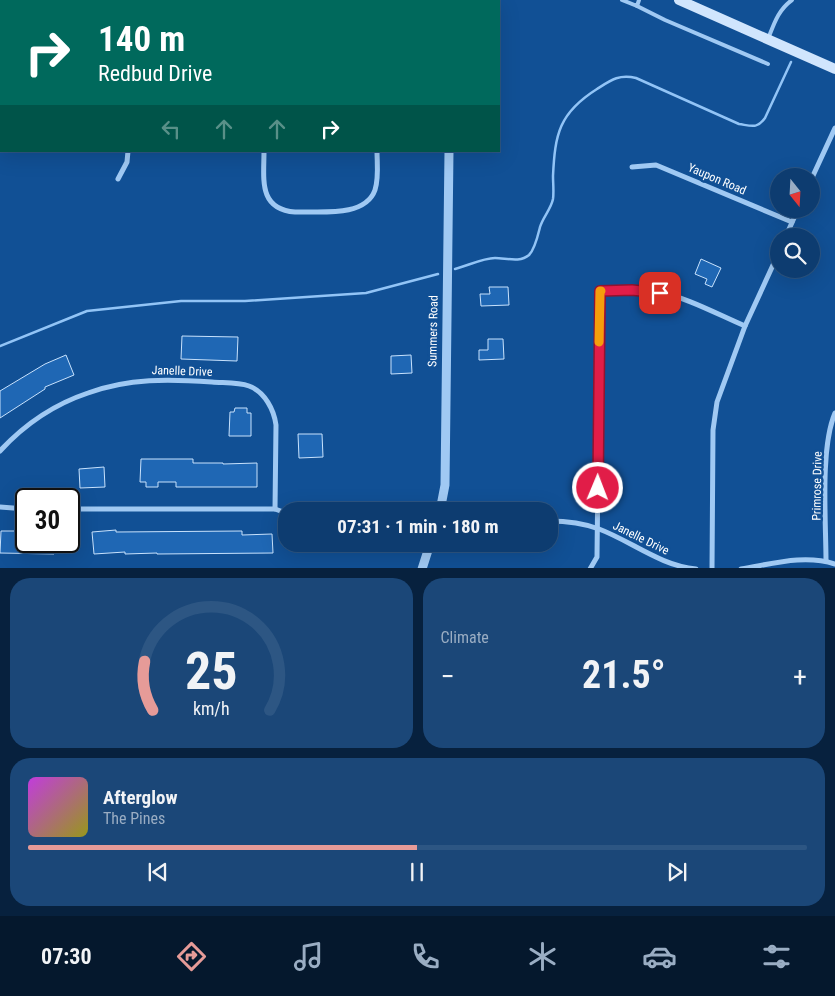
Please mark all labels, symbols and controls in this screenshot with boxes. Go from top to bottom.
text: 140 m [98,19,185,60]
icon: right [15,20,80,85]
text: Redbud Drive [98,61,212,86]
icon: left [157,115,185,143]
icon: ahead [210,115,238,143]
icon: ahead [263,115,291,143]
icon: right [316,115,344,143]
street label: Yaupon Road [686,160,748,198]
north arrow [770,168,820,218]
map controls [770,168,820,278]
button: search [770,228,820,278]
pin [639,272,681,314]
icon: arrive [646,279,674,307]
street label: Summers Road [425,295,441,367]
street label: Janelle Drive [151,363,213,379]
street label: Primrose Drive [809,451,825,521]
position arrow [571,461,623,513]
speed limit sign: 30 [15,488,80,553]
text: 07:31 · 1 min · 180 m [337,515,499,538]
street label: Janelle Drive [611,518,672,558]
text: Climate [441,628,489,647]
text: 25 [185,641,238,702]
text: 21.5° [582,653,666,697]
text: − [441,660,455,693]
text: + [793,660,807,693]
text: km/h [193,698,230,719]
text: Afterglow [103,786,177,809]
text: The Pines [103,809,165,828]
icon: previous [144,858,172,886]
icon: pause [403,858,431,886]
icon: next [663,858,691,886]
icon: directions [174,939,209,974]
icon: music [291,939,326,974]
icon: phone [408,939,443,974]
icon: climate [525,939,560,974]
icon: car [642,939,677,974]
icon: filters [759,939,794,974]
text: 07:30 [41,944,92,969]

